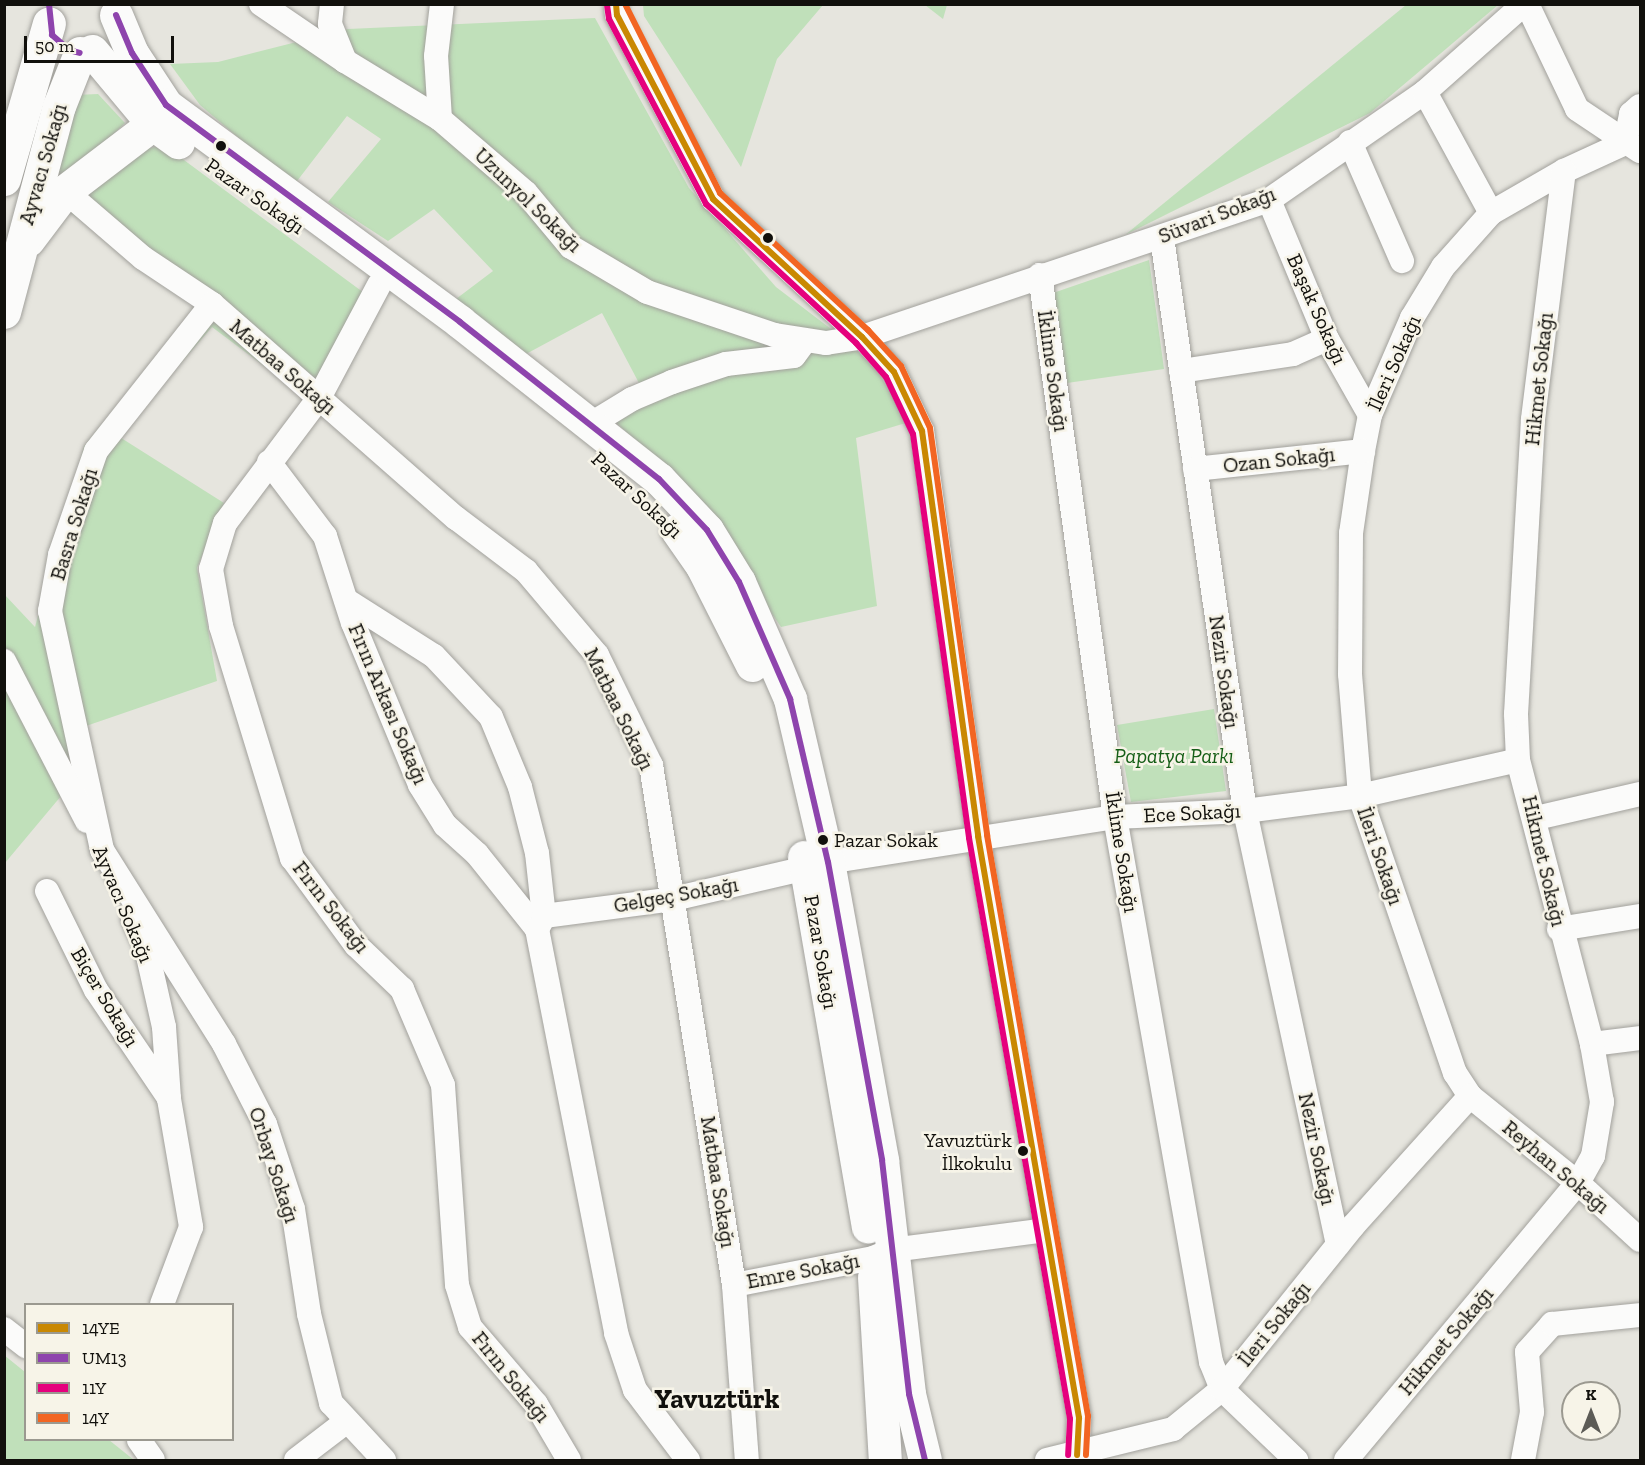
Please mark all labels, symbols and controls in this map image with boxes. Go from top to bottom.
scale bar [27,24,177,62]
text: 50 m [35,35,74,57]
street label: Ayvacı Sokağı [14,100,72,228]
unlabelled marker [215,140,227,152]
street label: Uzunyol Sokağı [469,142,587,258]
street label: Pazar Sokağı [200,152,310,240]
street label: Süvari Sokağı [1155,181,1279,249]
unlabelled marker [762,232,774,244]
street label: Başak Sokağı [1281,250,1353,368]
street label: İklime Sokağı [1032,309,1074,433]
street label: İleri Sokağı [1362,311,1426,415]
street label: Hikmet Sokağı [1519,311,1559,447]
street label: Matbaa Sokağı [225,314,341,420]
street label: Ozan Sokağı [1222,442,1336,478]
street label: Pazar Sokağı [586,446,688,544]
street label: Basra Sokağı [45,465,103,583]
street label: Nezir Sokağı [1204,614,1244,730]
street label: Fırın Arkası Sokağı [343,620,433,788]
street label: Matbaa Sokağı [579,644,659,774]
park label: Papatya Parkı [1114,743,1234,769]
street label: İklime Sokağı [1100,790,1144,914]
street label: Hikmet Sokağı [1517,793,1571,929]
street label: Ece Sokağı [1143,798,1241,828]
street label: İleri Sokağı [1351,804,1409,908]
place label: Pazar Sokak [834,828,938,852]
marker: Pazar Sokak [817,834,829,846]
street label: Ayvacı Sokağı [87,842,159,966]
street label: Fırın Sokağı [287,856,375,958]
street label: Gelgeç Sokağı [612,872,740,918]
street label: Pazar Sokağı [799,893,843,1011]
street label: Biçer Sokağı [65,942,145,1052]
street label: Nezir Sokağı [1293,1090,1341,1208]
street label: Orbay Sokağı [243,1104,305,1226]
street label: Matbaa Sokağı [695,1114,741,1250]
street label: Reyhan Sokağı [1497,1115,1615,1219]
place label: Yavuztürk İlkokulu [924,1128,1012,1175]
marker: Yavuztürk İlkokulu [1017,1145,1029,1157]
street label: Emre Sokağı [744,1248,862,1294]
street label: İleri Sokağı [1232,1276,1316,1372]
street label: Hikmet Sokağı [1393,1282,1499,1400]
legend [24,1303,234,1441]
text: 14YE [82,1317,120,1339]
street label: Fırın Sokağı [467,1327,555,1427]
text: UM13 [82,1347,127,1369]
text: 11Y [82,1377,106,1399]
north arrow [1561,1381,1621,1441]
district label: Yavuztürk [655,1384,779,1416]
text: K [1586,1385,1596,1404]
text: 14Y [82,1407,109,1429]

